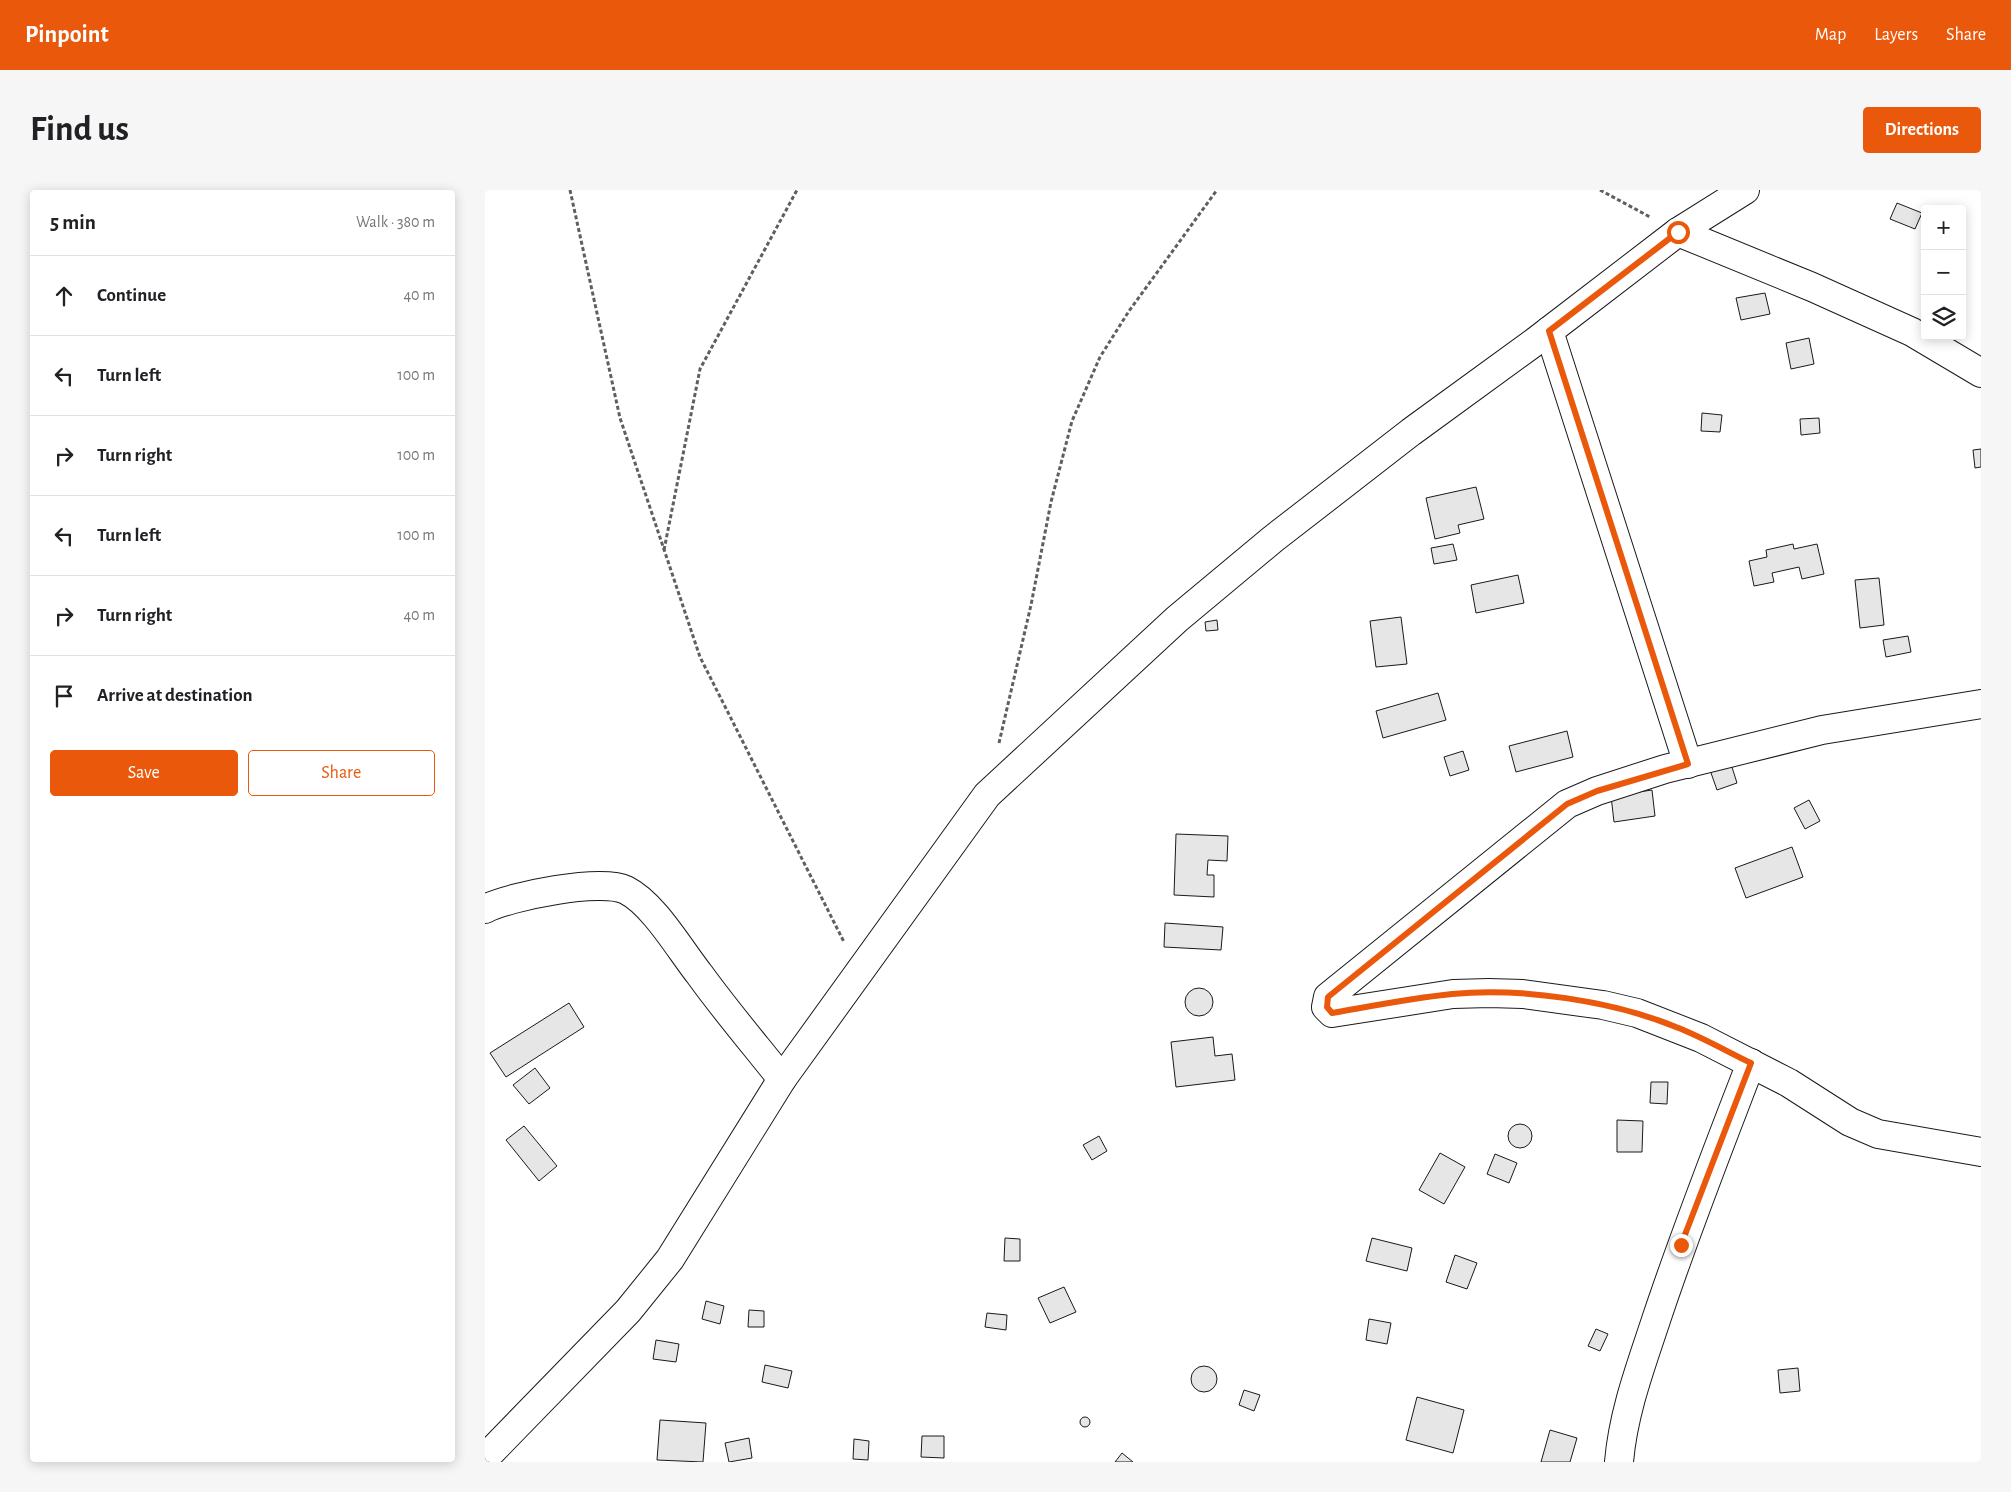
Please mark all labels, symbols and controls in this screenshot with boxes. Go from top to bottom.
text: Pinpoint [25,23,109,47]
text: Map [1815,26,1846,44]
text: Layers [1874,26,1918,44]
text: Share [1946,26,1986,44]
button: Directions [1863,107,1981,153]
text: Find us [30,112,129,147]
map controls [1921,205,1966,340]
button: + [1921,205,1966,250]
text: 5 min [50,212,96,233]
text: Walk · 380 m [356,214,435,230]
route start [1667,221,1690,244]
button: − [1921,250,1966,295]
icon: ahead [50,282,78,310]
text: Continue [97,286,166,305]
text: 40 m [403,287,435,303]
button: layers [1921,295,1966,340]
icon: left [50,362,78,390]
text: Turn left [97,366,161,385]
text: 100 m [397,367,435,383]
icon: right [50,442,78,470]
text: Turn right [97,446,172,465]
text: 100 m [397,447,435,463]
icon: left [50,522,78,550]
text: Turn left [97,526,161,545]
text: 100 m [397,527,435,543]
icon: right [50,602,78,630]
text: Turn right [97,606,172,625]
text: 40 m [403,607,435,623]
icon: arrive [50,682,78,710]
text: Arrive at destination [97,686,253,705]
button: Save [50,750,238,796]
button: Share [248,750,435,796]
route end [1670,1234,1693,1257]

